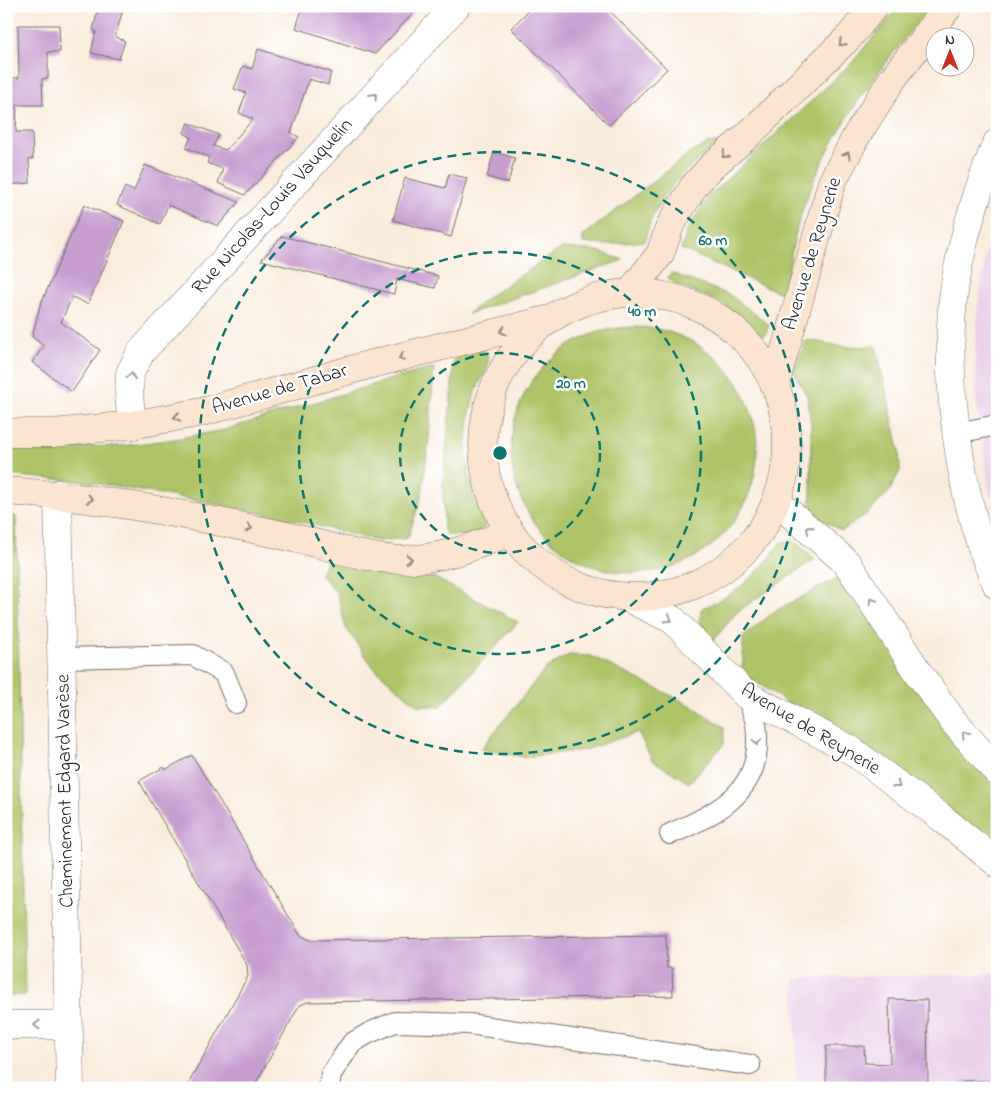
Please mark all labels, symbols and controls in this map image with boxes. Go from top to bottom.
north arrow [926,28,976,78]
text: N [945,30,955,51]
one-way arrow [839,37,848,46]
one-way arrow [368,93,377,102]
street label: Rue Nicolas-Louis Vauquelin [186,112,360,302]
one-way arrow [721,150,730,159]
one-way arrow [841,151,851,160]
street label: Avenue de Reynerie [776,174,850,334]
text: 60 m [698,230,728,252]
text: 40 m [627,301,656,323]
one-way arrow [499,326,507,336]
one-way arrow [398,351,406,361]
street label: Avenue de Tabar [209,357,352,423]
one-way arrow [125,372,136,381]
text: 20 m [555,373,586,395]
one-way arrow [173,411,182,421]
centre of rings [491,444,509,462]
one-way arrow [86,493,94,504]
one-way arrow [245,522,254,533]
one-way arrow [806,526,815,535]
one-way arrow [405,554,413,564]
one-way arrow [869,597,879,606]
one-way arrow [664,612,673,622]
street label: Cheminement Edgard Varèse [49,674,84,908]
street label: Avenue de Reynerie [735,677,886,783]
one-way arrow [962,731,971,740]
one-way arrow [752,738,762,746]
one-way arrow [891,779,900,787]
one-way arrow [33,1020,41,1030]

